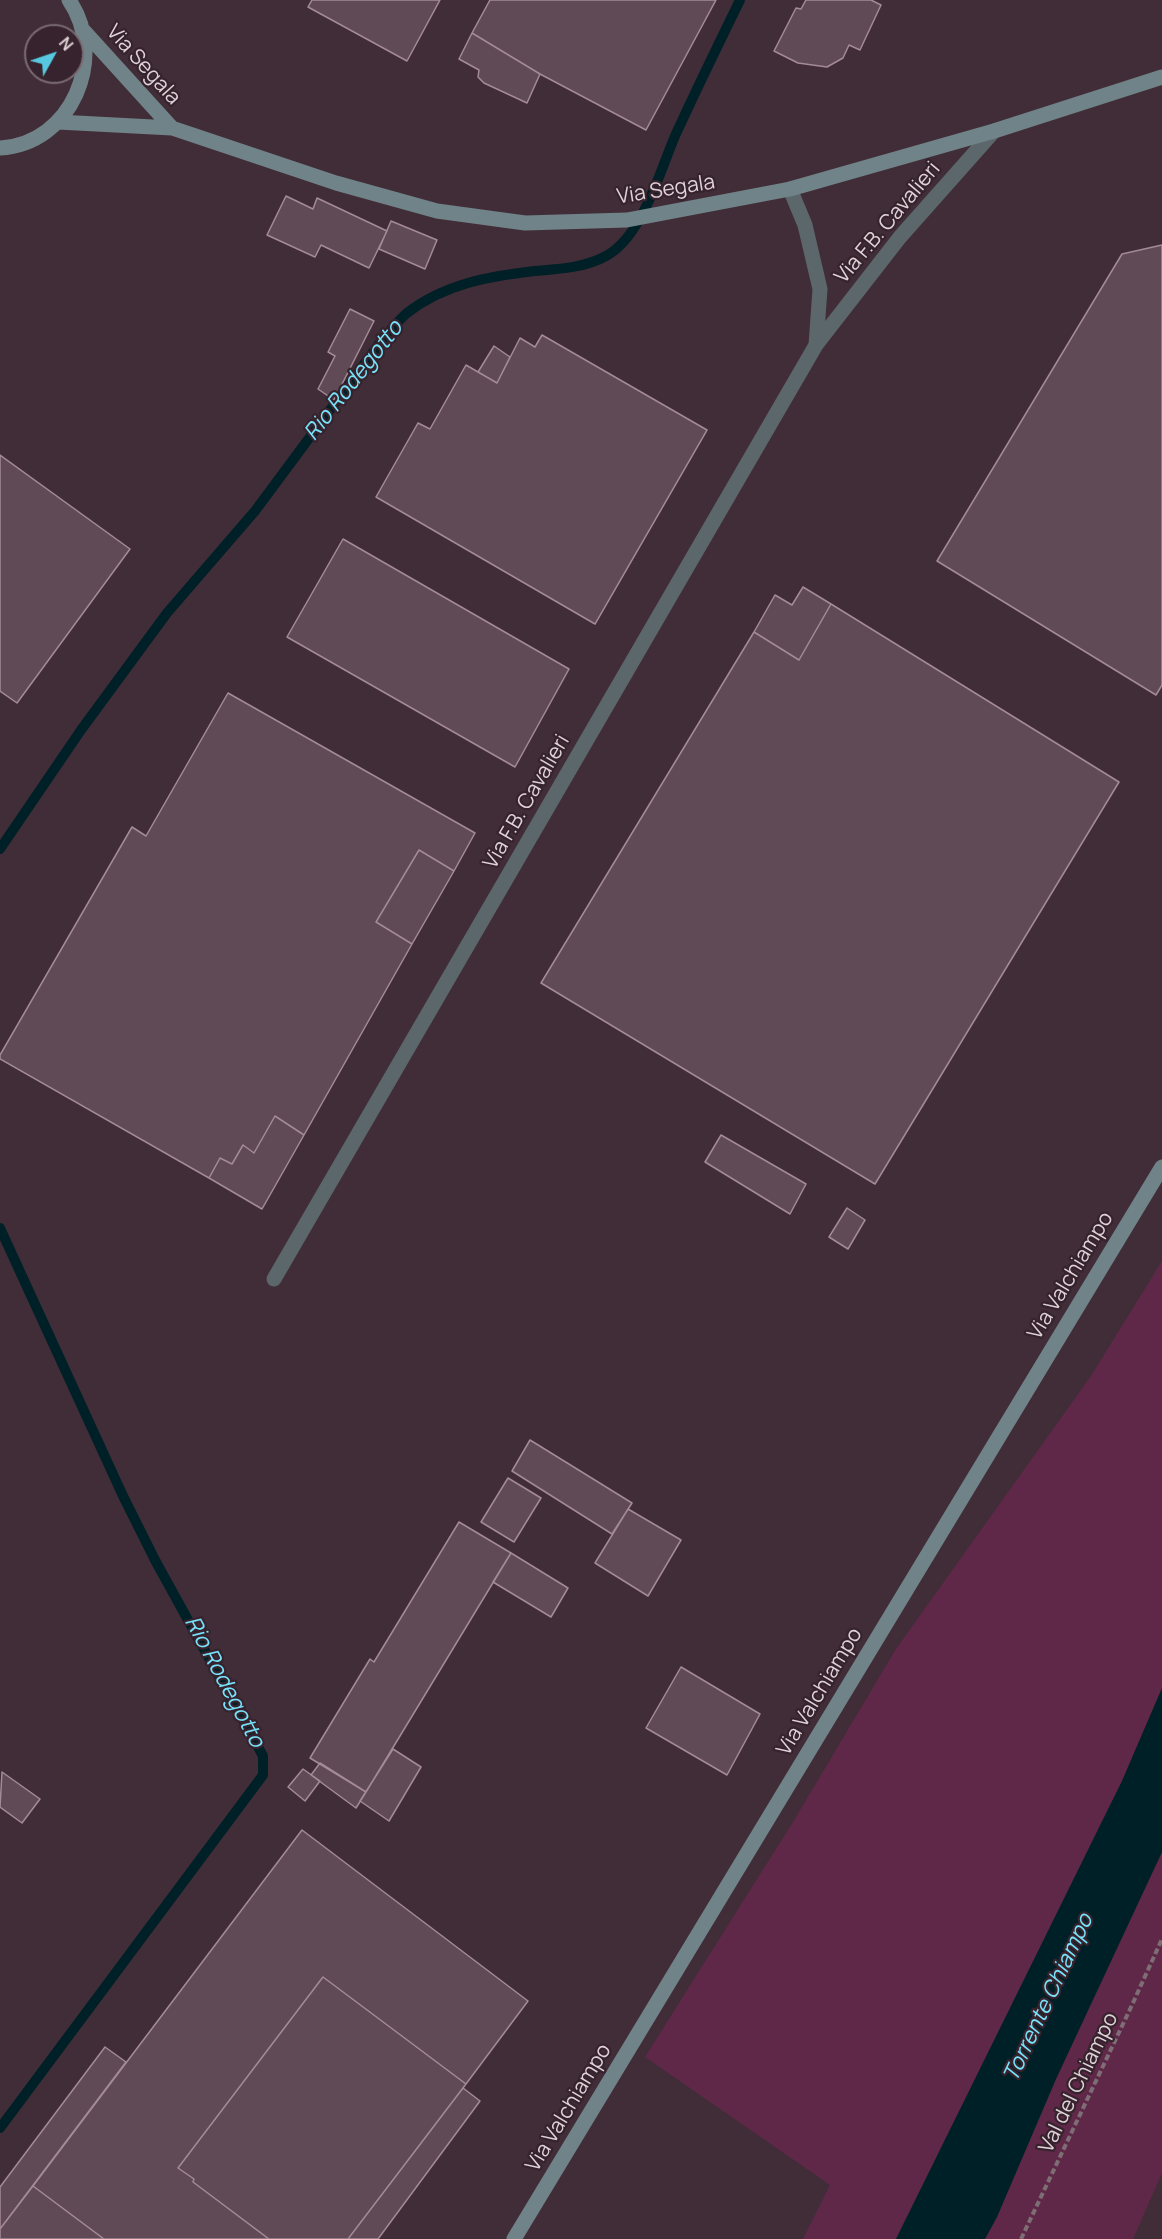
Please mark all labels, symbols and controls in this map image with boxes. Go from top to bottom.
street label: Via Segala [101,20,185,110]
north arrow [24,24,84,84]
text: N [54,32,78,55]
street label: Via F.B. Cavalieri [830,157,946,289]
street label: Via Segala [615,170,717,210]
water label: Rio Rodegotto [299,316,409,446]
street label: Via F.B. Cavalieri [478,730,576,874]
street label: Via Valchiampo [1023,1208,1119,1344]
water label: Rio Rodegotto [178,1612,270,1752]
street label: Via Valchiampo [772,1624,868,1760]
water label: Torrente Chiampo [999,1910,1099,2086]
street label: Val del Chiampo [1034,2009,1124,2157]
street label: Via Valchiampo [521,2040,617,2176]

